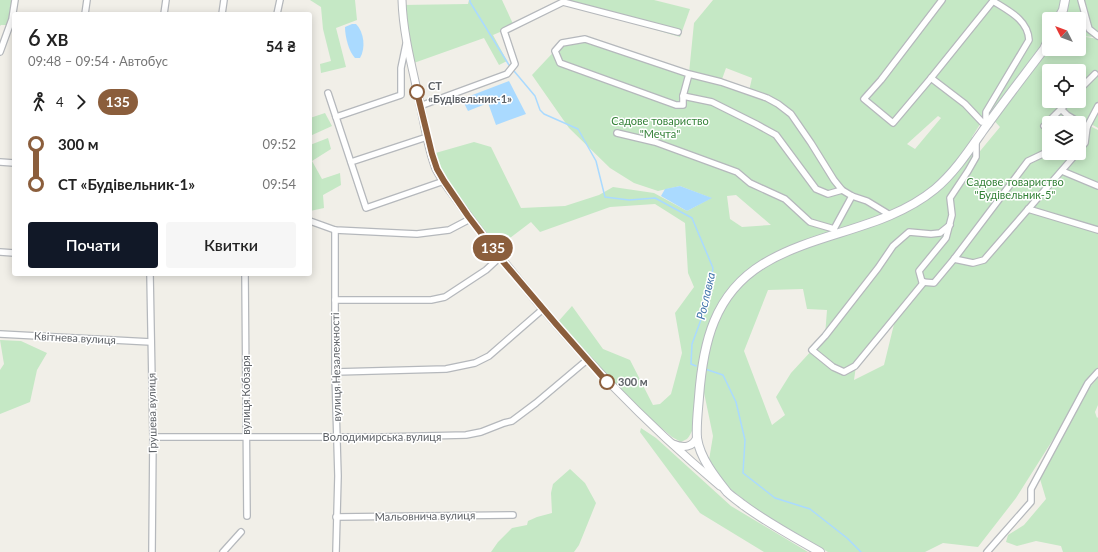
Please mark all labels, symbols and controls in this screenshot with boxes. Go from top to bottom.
north arrow [1042,12,1086,56]
map controls [1042,12,1086,160]
text: 6 хв [28,24,68,51]
text: 54 ₴ [266,37,296,55]
text: 09:48 – 09:54 · Автобус [28,53,168,69]
button: locate [1042,64,1086,108]
place label: СТ «Будівельник-1» [428,79,512,105]
marker: СТ «Будівельник-1» [409,84,425,100]
icon: walk [28,91,50,113]
icon: forward [70,91,92,113]
text: 135 [106,93,130,110]
text: 4 [56,94,64,110]
park label: Садове товариство "Мечта" [611,114,709,140]
button: layers [1042,116,1086,160]
text: 300 м [58,135,99,153]
text: 09:52 [263,136,296,152]
text: СТ «Будівельник-1» [58,175,195,193]
park label: Садове товариство "Будівельник-5" [966,175,1064,201]
text: 09:54 [263,176,296,192]
button: Почати [28,222,158,268]
button: Квитки [166,222,296,268]
line badge: 135 [470,235,516,261]
text: 135 [481,239,505,256]
water label: Рославка [693,271,718,321]
street label: вулиця Незалежності [328,312,343,422]
street label: Квітнева вулиця [34,329,116,346]
street label: вулиця Кобзаря [239,355,252,435]
street label: Грушева вулиця [144,373,159,453]
marker: 300 м [599,374,615,390]
place label: 300 м [618,375,648,388]
street label: Володимирська вулиця [323,430,441,443]
street label: Мальовнича вулиця [375,508,475,523]

